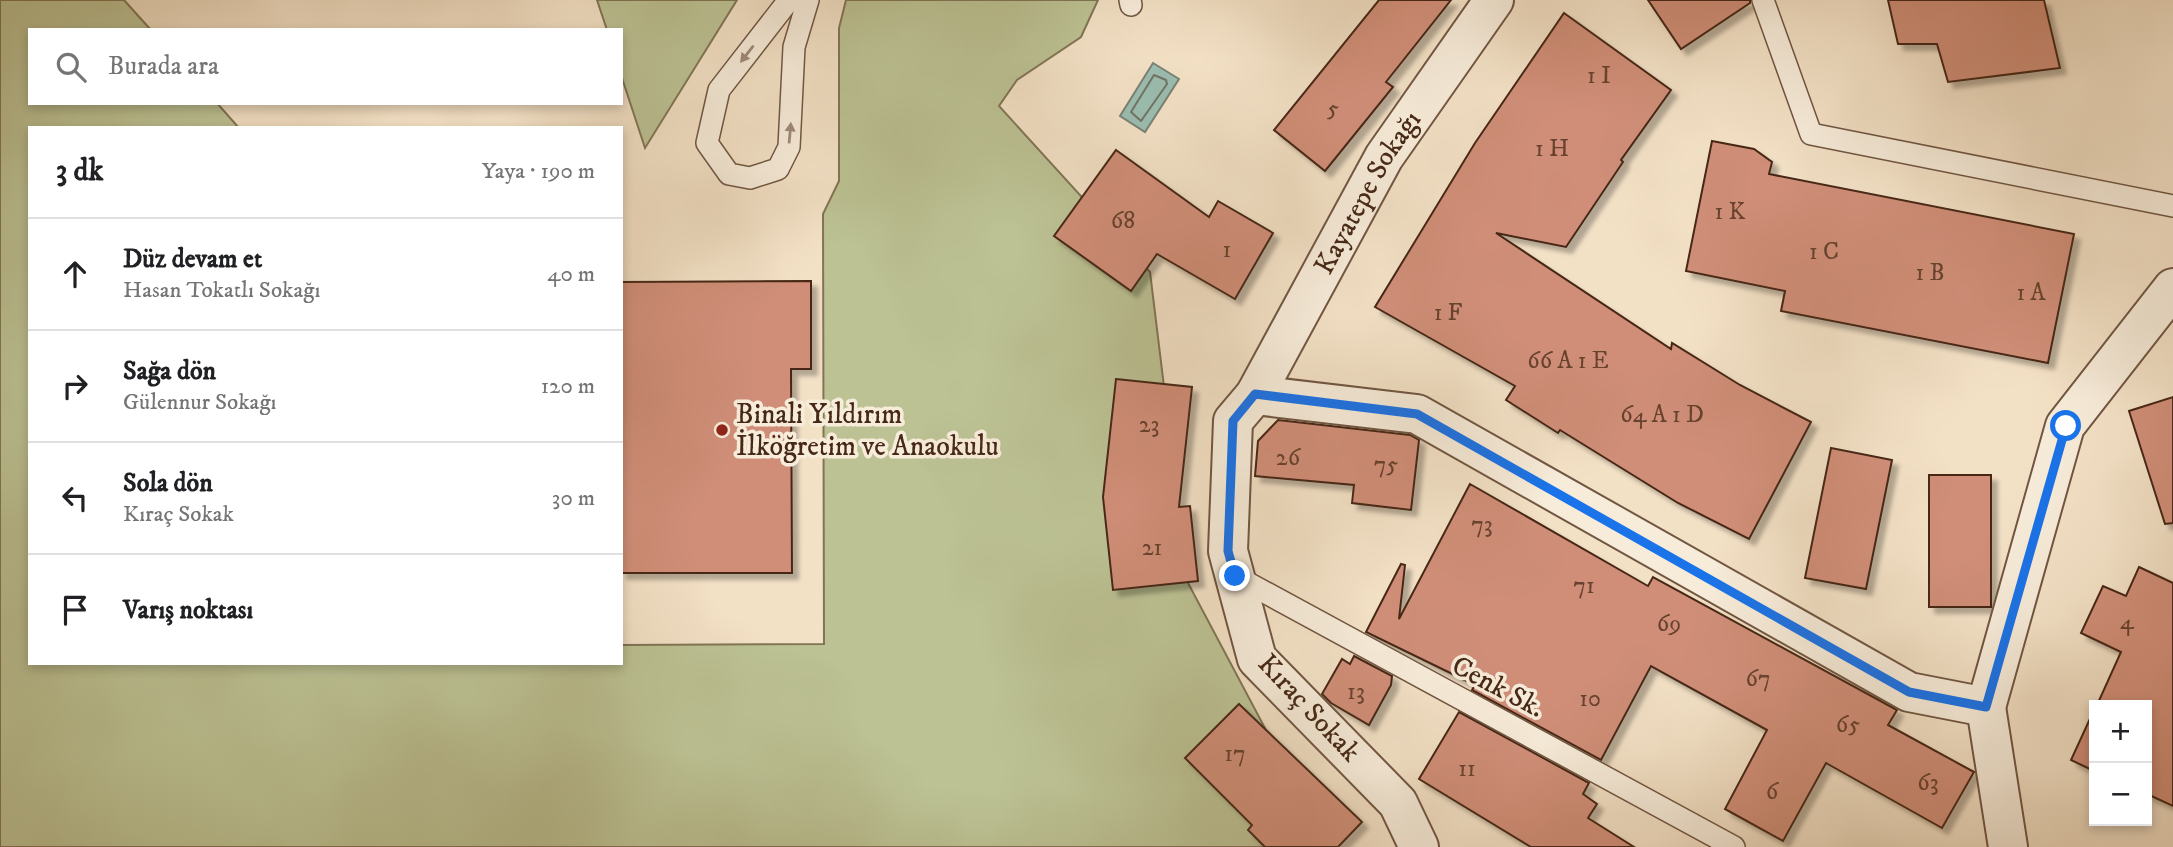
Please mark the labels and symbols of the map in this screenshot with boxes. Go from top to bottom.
one-way arrow [740,45,755,62]
house number: 1 I [1587,61,1611,91]
house number: 5 [1327,94,1339,124]
street label: Kayatepe Sokağı [1306,104,1429,280]
one-way arrow [785,122,796,144]
house number: 1 H [1535,134,1569,164]
house number: 1 K [1715,197,1746,227]
house number: 68 [1111,206,1135,236]
house number: 1 [1223,235,1231,265]
house number: 1 C [1809,237,1839,267]
house number: 1 B [1915,258,1945,288]
house number: 1 A [2016,278,2046,308]
house number: 1 F [1434,298,1463,328]
house number: 66 A 1 E [1527,346,1609,376]
place label: Binali Yıldırım İlköğretim ve Anaokulu [736,397,999,464]
house number: 64 A 1 D [1620,400,1704,430]
house number: 23 [1139,410,1159,440]
route start [2050,410,2081,441]
marker: Binali Yıldırım İlköğretim ve Anaokulu [714,422,730,438]
house number: 26 [1276,443,1302,473]
house number: 75 [1374,450,1398,480]
house number: 73 [1471,510,1493,540]
house number: 21 [1142,533,1162,563]
route end [1219,560,1250,591]
house number: 71 [1573,571,1595,601]
house number: 4 [2120,607,2135,637]
house number: 69 [1657,609,1681,639]
street label: Kıraç Sokak [1250,647,1368,769]
street label: Cenk Sk. [1446,648,1550,726]
house number: 67 [1745,664,1771,694]
house number: 13 [1347,677,1365,707]
house number: 10 [1579,684,1601,714]
house number: 65 [1836,710,1860,740]
house number: 17 [1224,739,1246,769]
house number: 11 [1458,754,1476,784]
house number: 63 [1917,768,1939,798]
house number: 6 [1766,777,1780,807]

